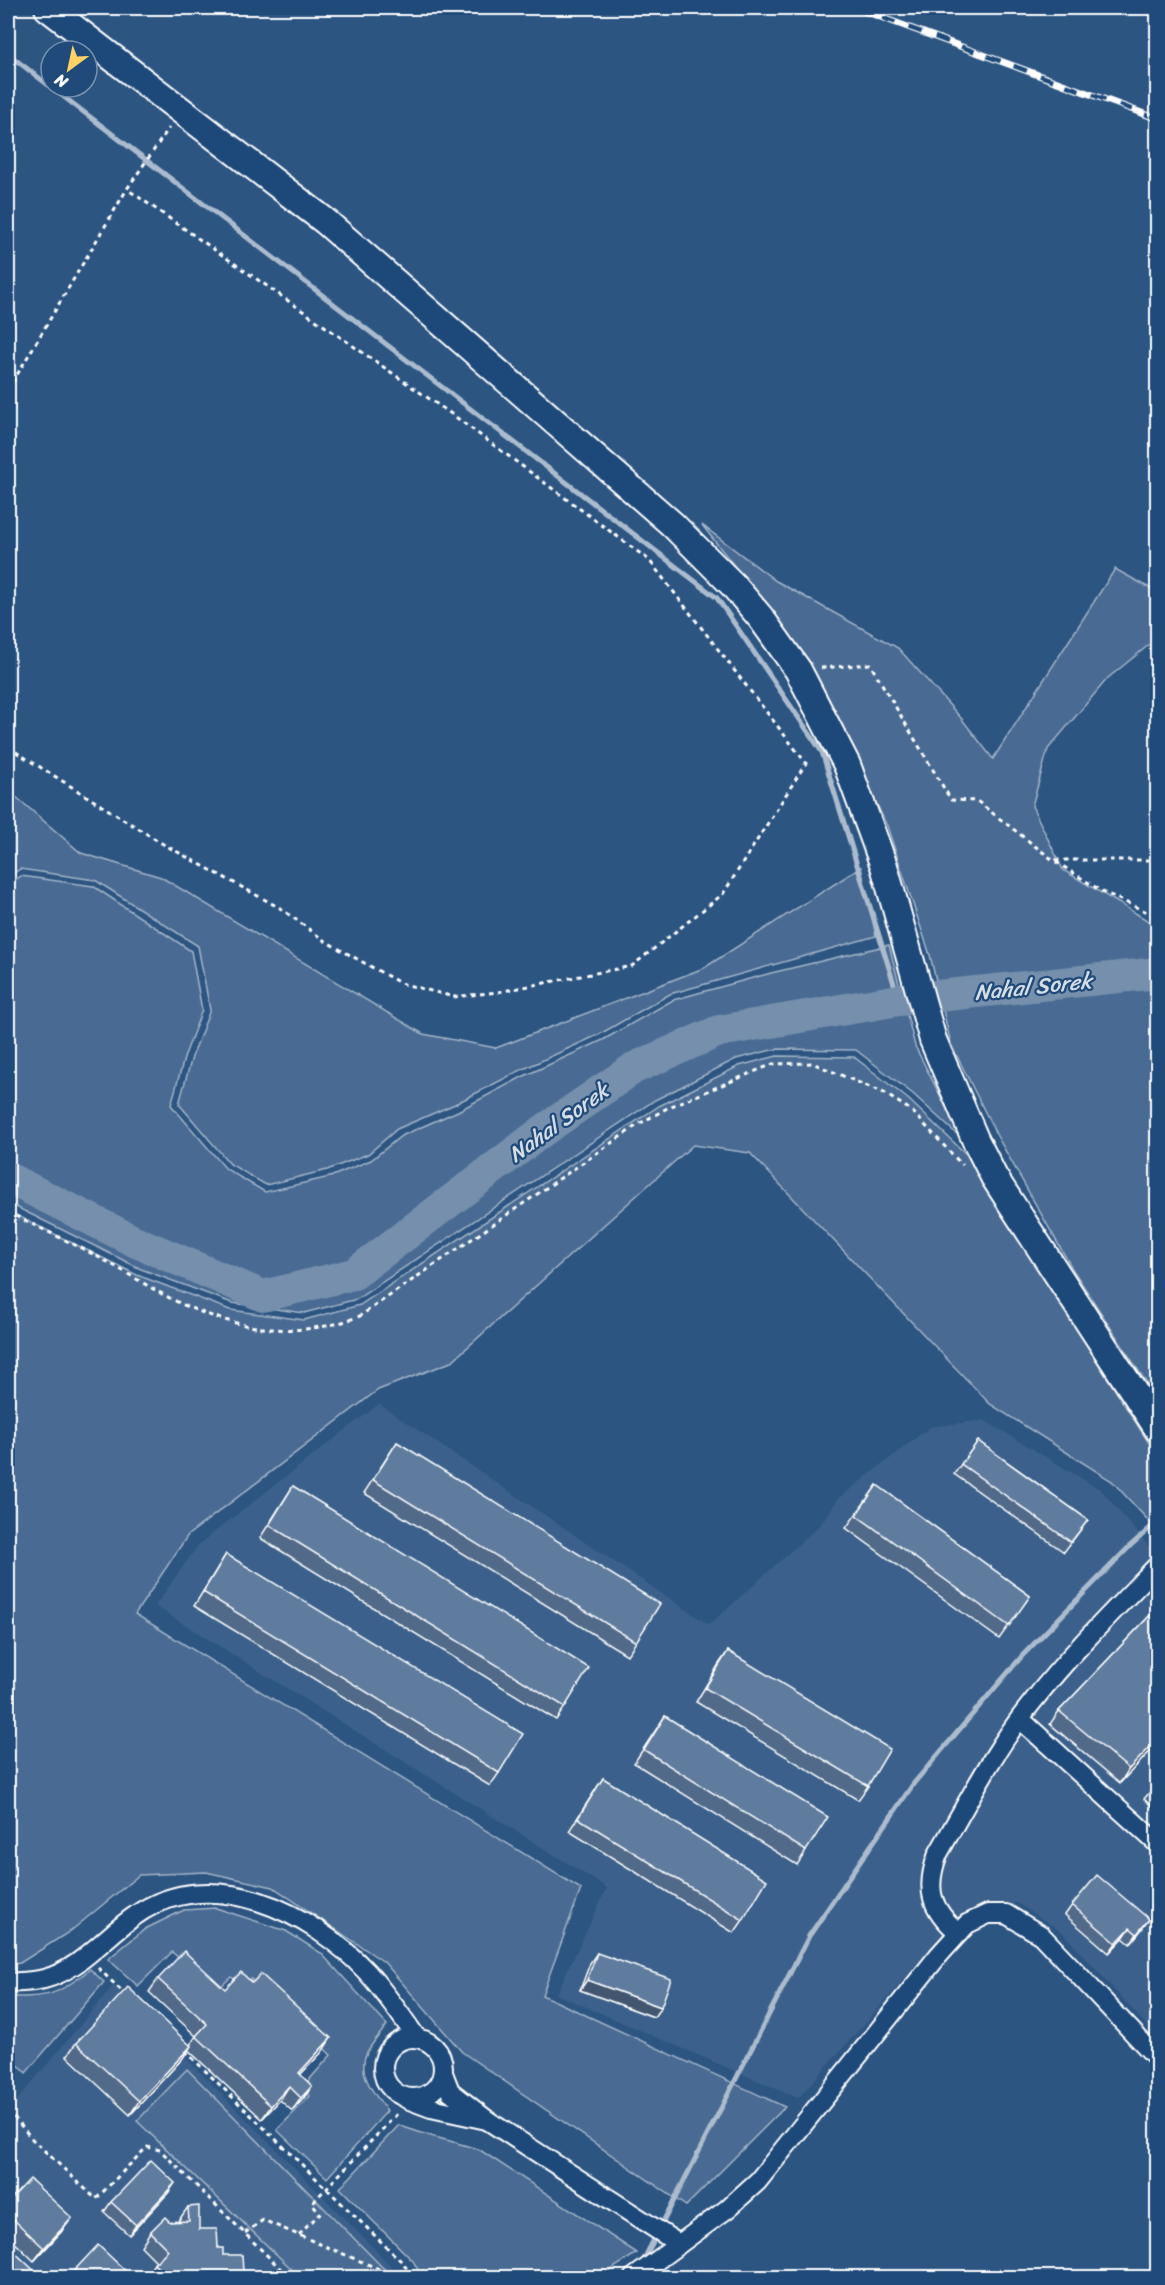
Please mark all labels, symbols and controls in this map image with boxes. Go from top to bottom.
north arrow [39,39,99,99]
text: N [48,65,74,97]
water label: Nahal Sorek [973,961,1097,1012]
water label: Nahal Sorek [499,1070,620,1173]

